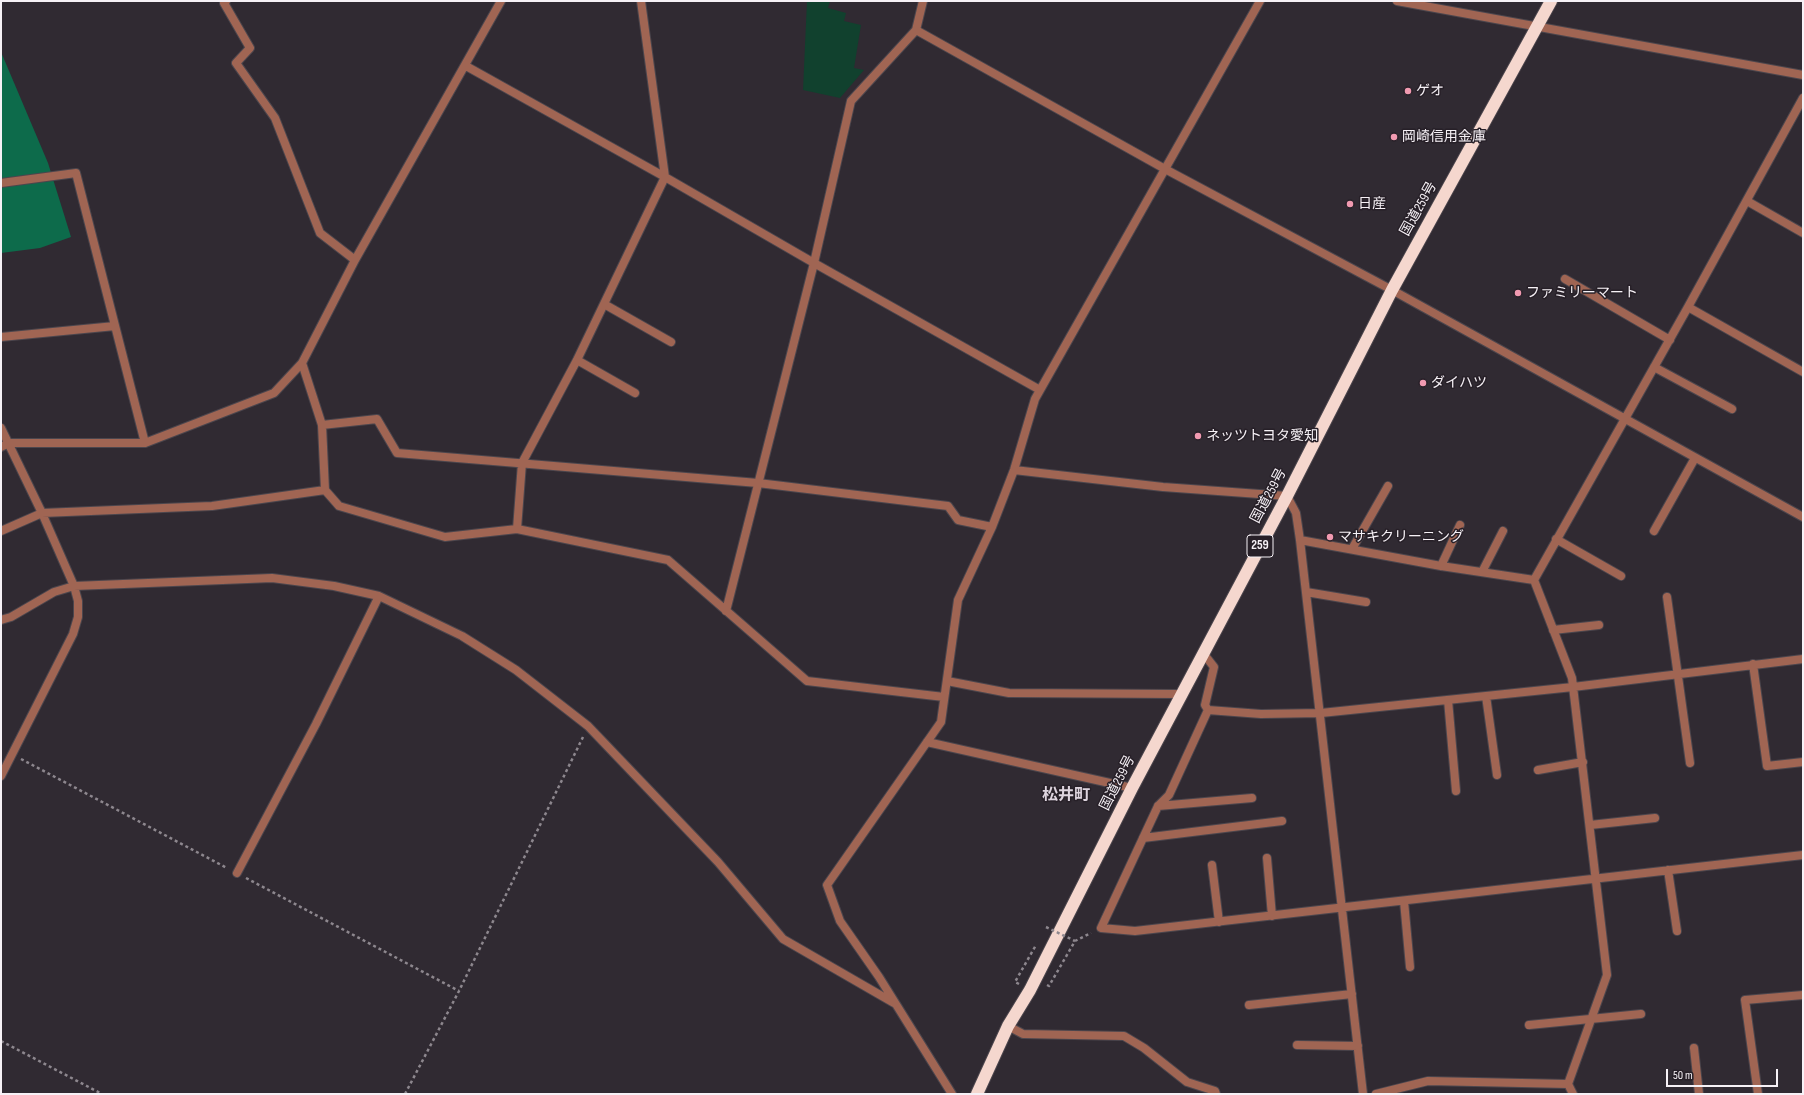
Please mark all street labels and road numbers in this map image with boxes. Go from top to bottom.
street label: 国道259号 [1397,179,1441,239]
street label: 国道259号 [1248,466,1290,526]
road number: 259 [1247,535,1273,557]
street label: 国道259号 [1097,753,1139,813]

